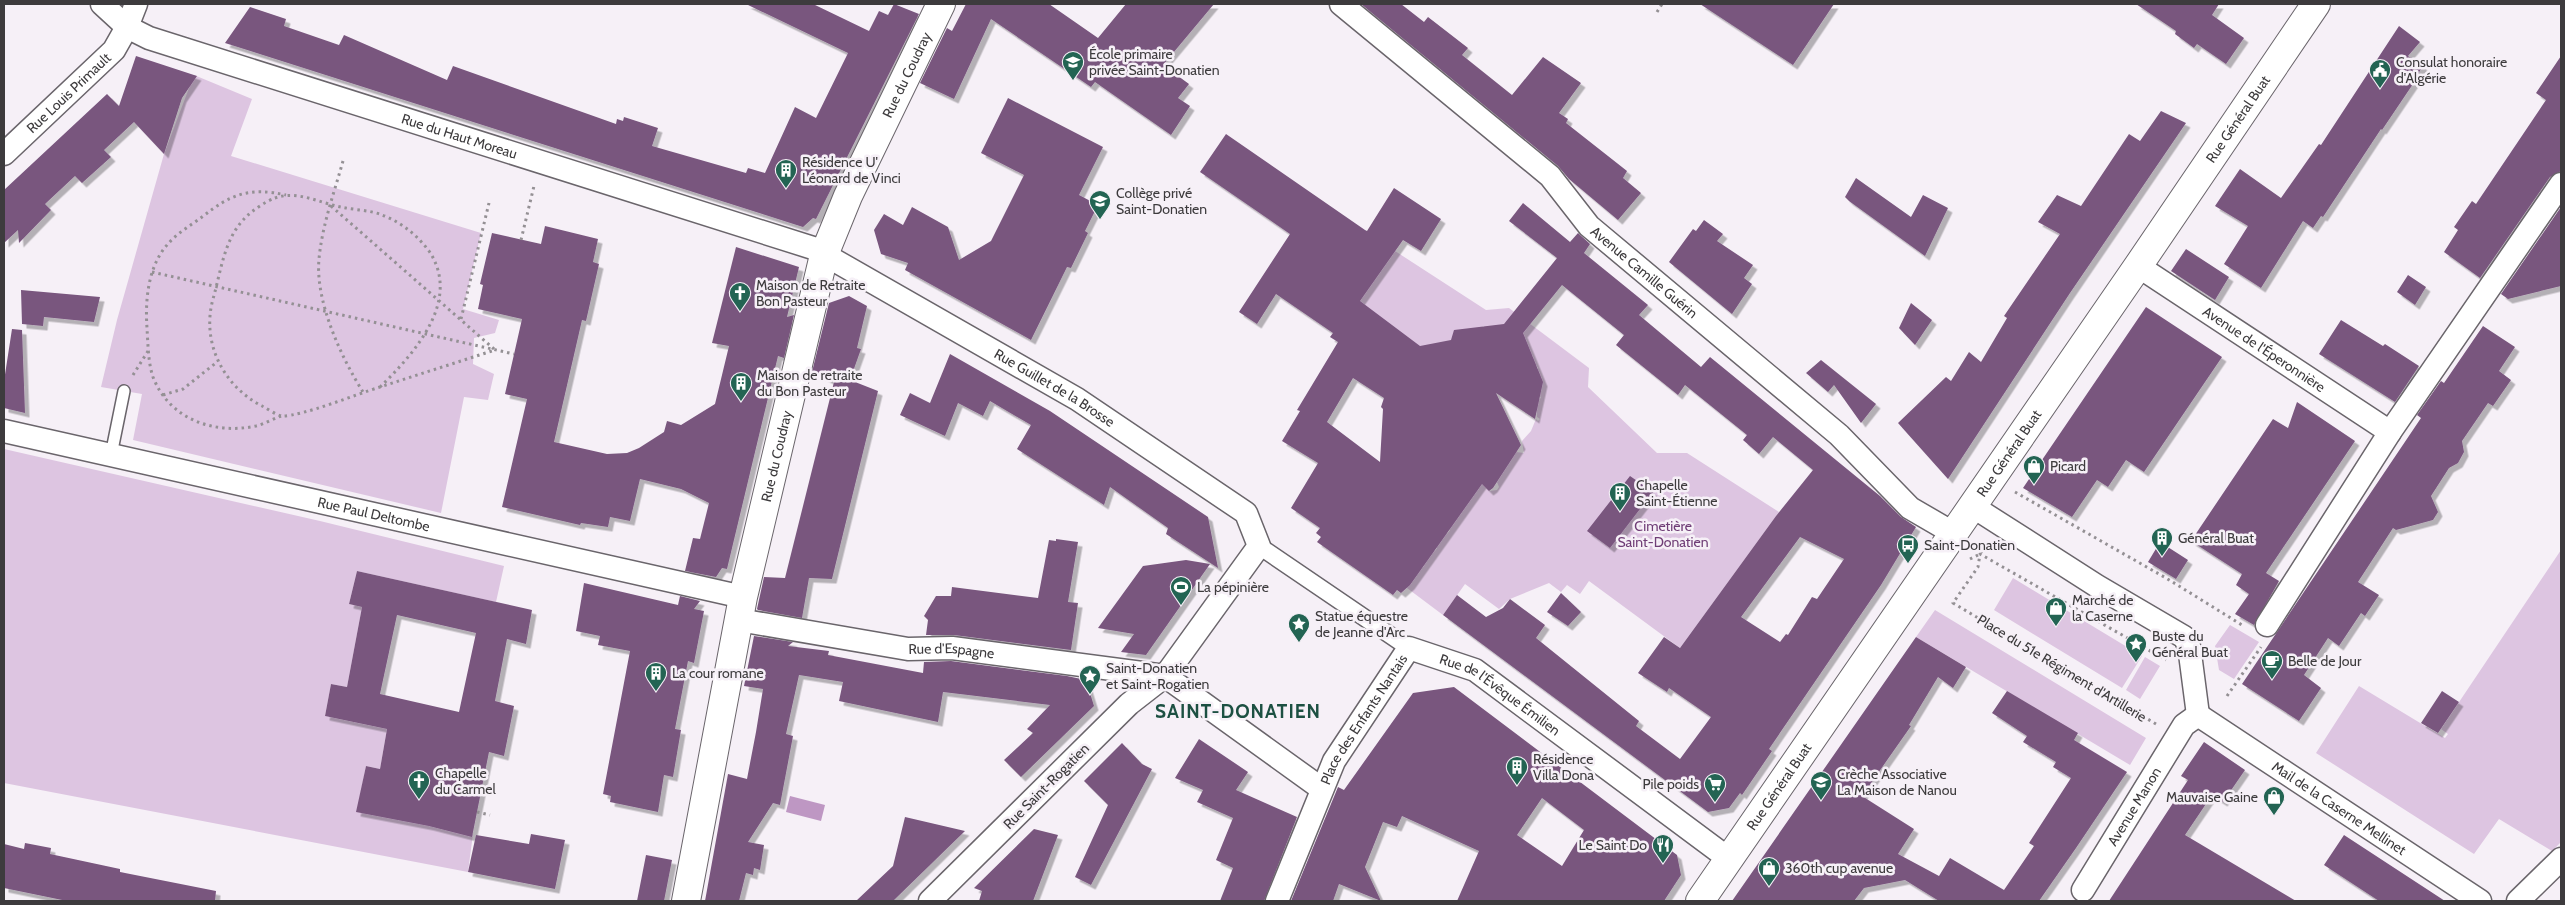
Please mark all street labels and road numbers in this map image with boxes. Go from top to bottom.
street label: Rue du Coudray [878,29,935,121]
street label: Rue Louis Primault [23,49,115,137]
street label: Rue Général Buat [2202,72,2274,166]
street label: Rue du Haut Moreau [399,109,519,163]
street label: Avenue Camille Guérin [1587,222,1702,322]
street label: Avenue de l'Éperonnière [2199,302,2329,396]
street label: Rue Guillet de la Brosse [991,345,1118,431]
street label: Rue Général Buat [1973,406,2045,500]
street label: Rue du Coudray [757,409,796,504]
street label: Rue Paul Deltombe [316,493,432,535]
street label: Place du 51e Régiment d'Artillerie [1974,610,2150,726]
street label: Rue d'Espagne [908,639,995,662]
street label: Rue de l'Évêque Émilien [1437,650,1564,739]
street label: Place des Enfants Nantais [1316,651,1411,787]
street label: Rue Saint-Rogatien [999,739,1093,833]
street label: Rue Général Buat [1743,739,1815,834]
street label: Mail de la Caserne Mellinet [2268,757,2410,859]
street label: Avenue Manon [2103,764,2165,849]

